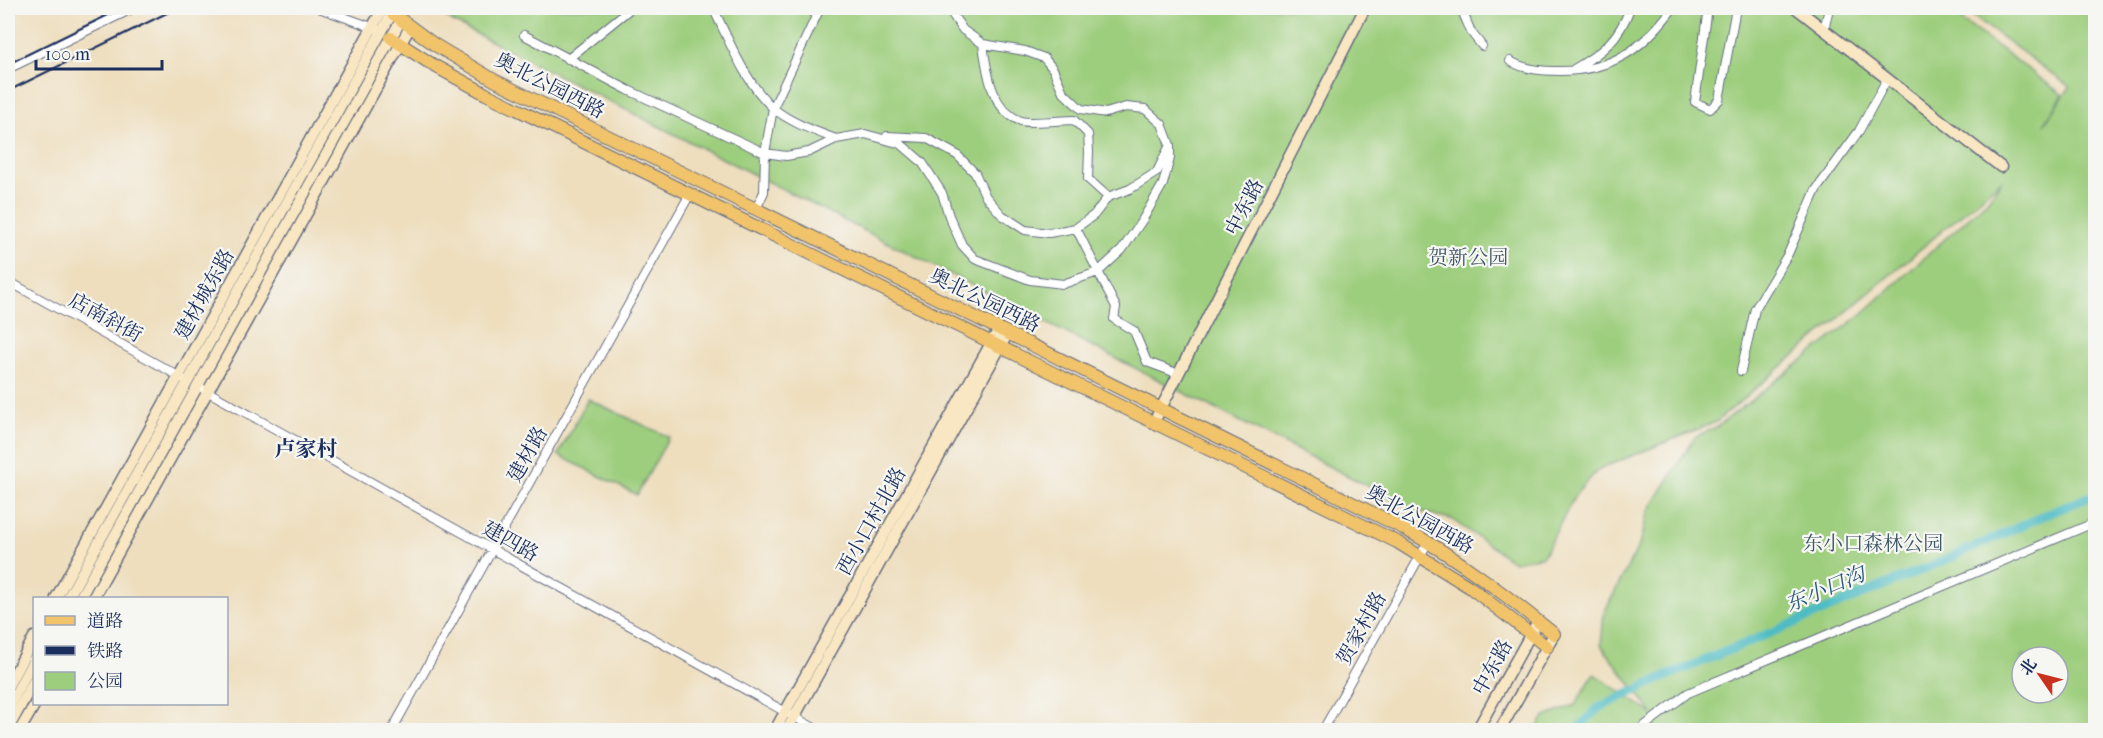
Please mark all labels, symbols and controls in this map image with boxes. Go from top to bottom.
scale bar [36,33,162,71]
text: 100 m [45,44,90,65]
street label: 奥北公园西路 [491,48,608,123]
street label: 中东路 [1221,175,1268,239]
street label: 建材城东路 [170,245,239,344]
park label: 贺新公园 [1428,246,1508,269]
street label: 奥北公园西路 [926,264,1044,337]
street label: 店南斜街 [65,288,146,347]
street label: 建材路 [503,422,552,486]
district label: 卢家村 [275,437,338,461]
street label: 西小口村北路 [832,463,911,579]
street label: 奥北公园西路 [1362,480,1478,559]
street label: 建四路 [479,517,543,566]
park label: 东小口森林公园 [1803,532,1943,555]
water label: 东小口沟 [1782,560,1871,616]
street label: 贺家村路 [1332,588,1391,669]
legend [33,597,228,705]
text: 道路 [87,611,123,632]
street label: 中东路 [1468,635,1517,699]
text: 铁路 [87,641,123,662]
north arrow [2010,645,2070,705]
text: 北 [2016,655,2040,679]
text: 公园 [87,671,123,692]

